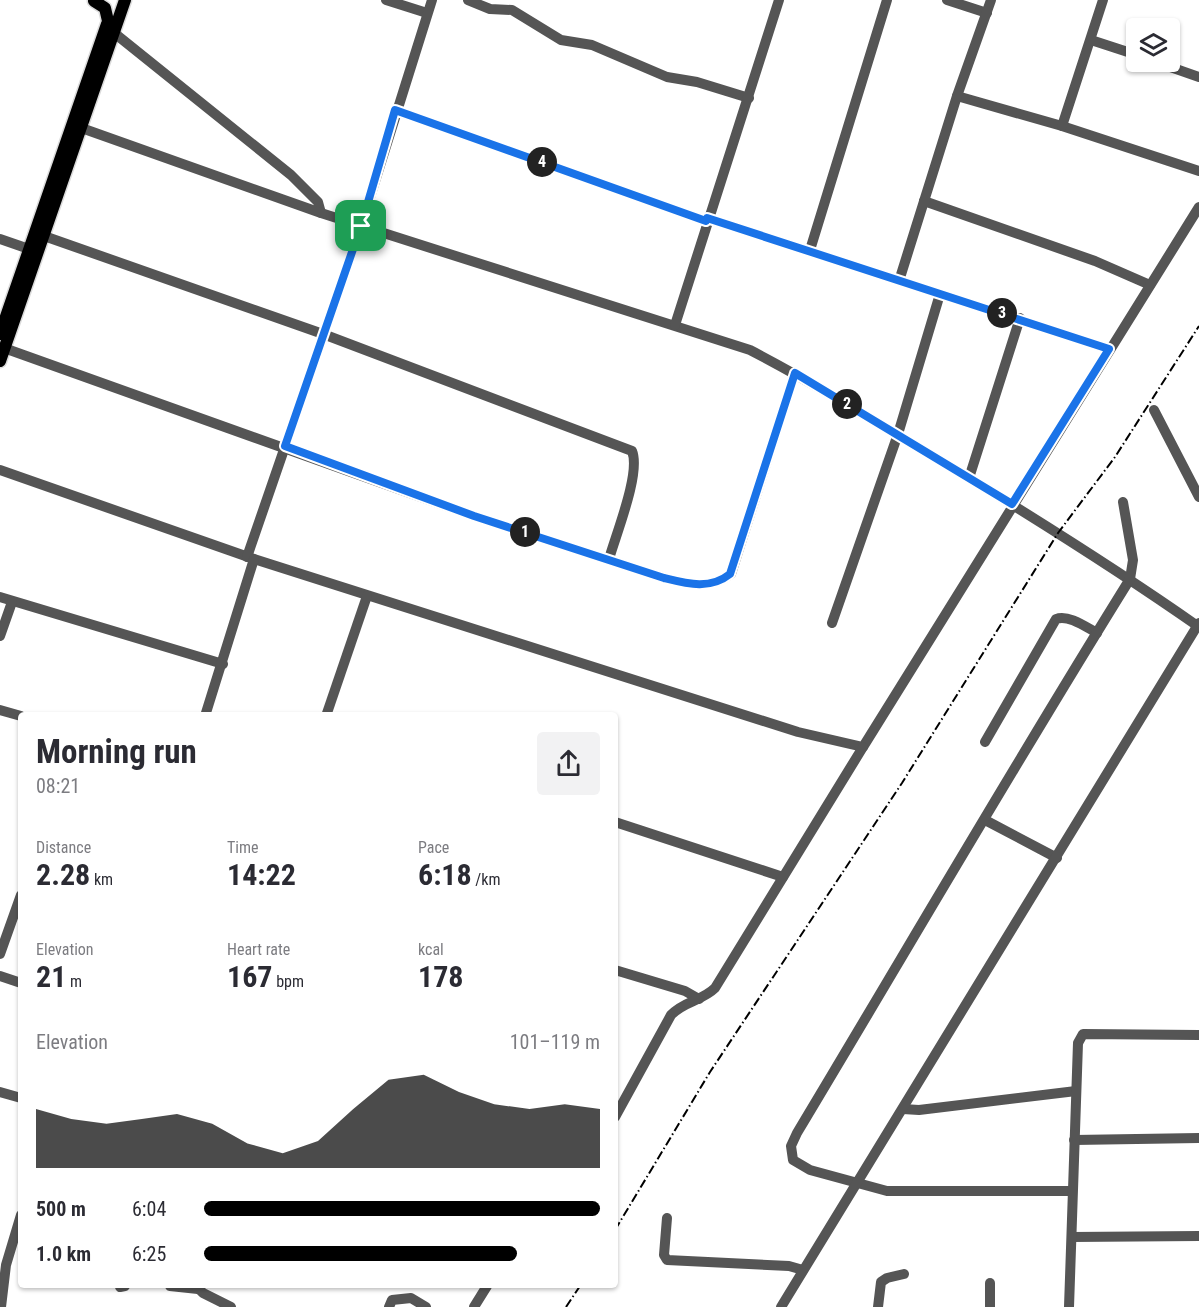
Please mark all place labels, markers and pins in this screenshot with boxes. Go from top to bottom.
pin: 4 [527,147,557,177]
pin [335,200,386,251]
pin: 3 [987,298,1017,328]
pin: 2 [832,389,862,419]
pin: 1 [510,517,540,547]

